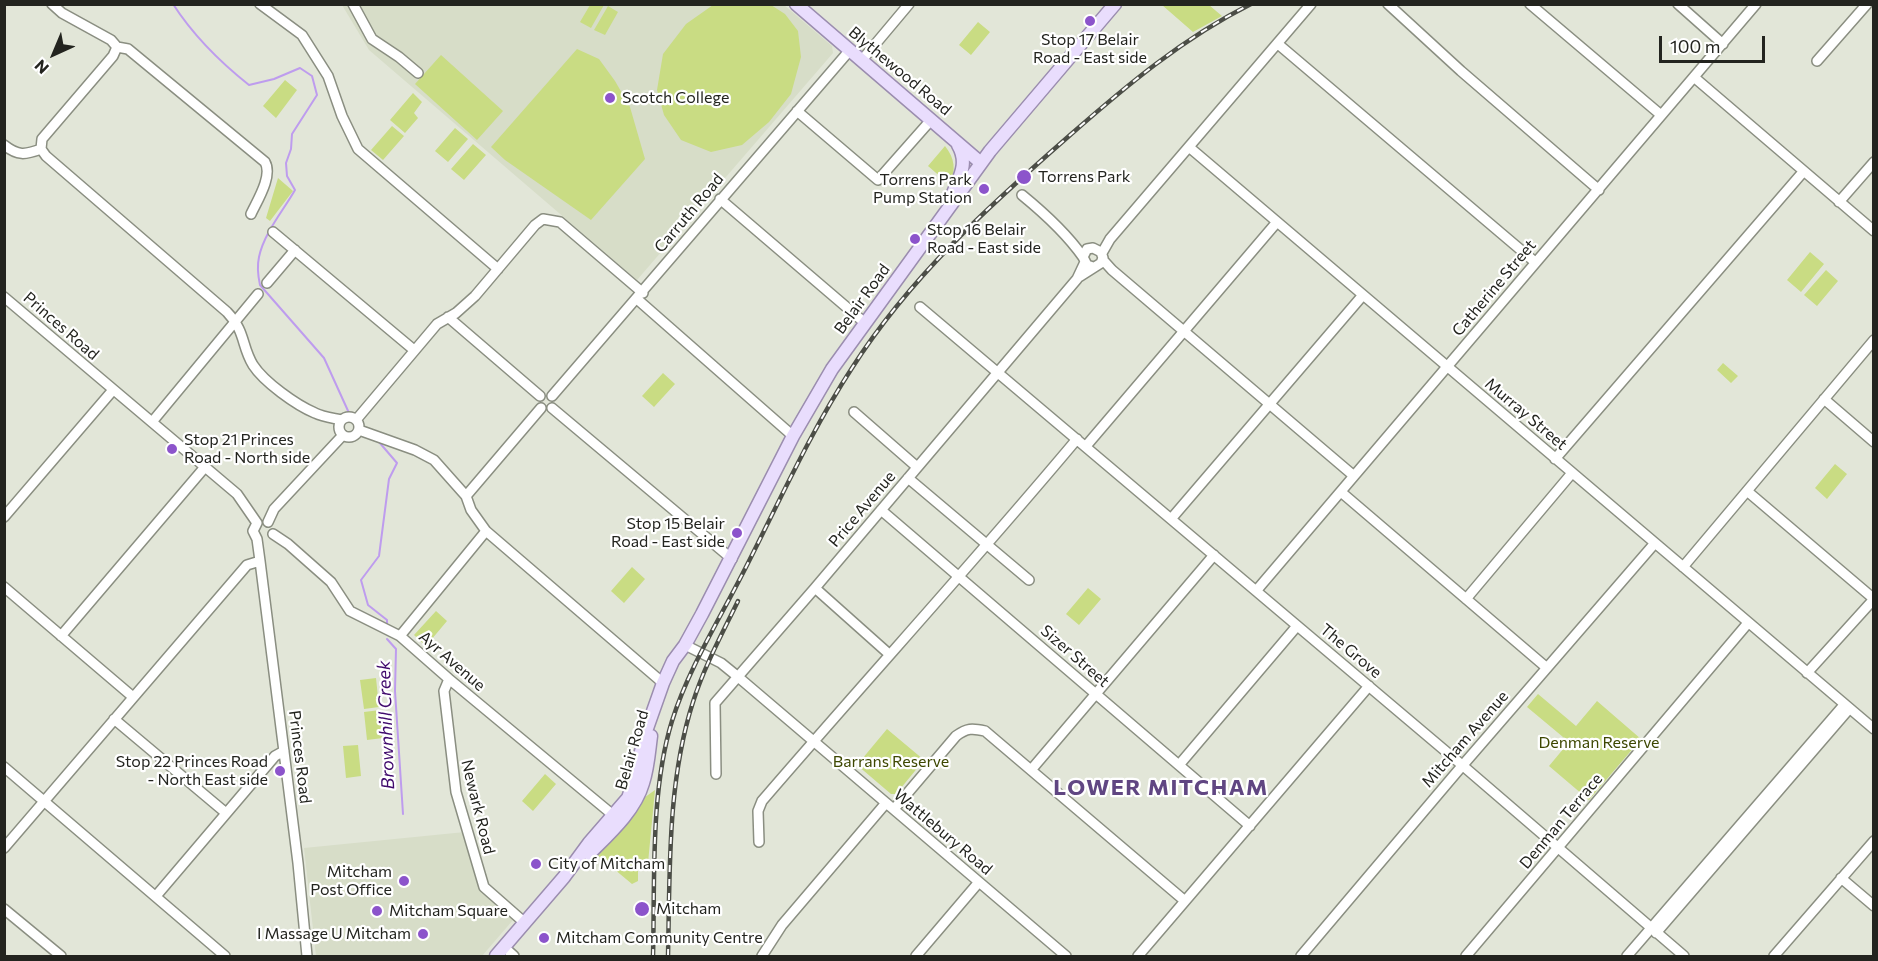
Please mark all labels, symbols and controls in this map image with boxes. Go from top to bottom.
marker: Stop 17 Belair Road - East side [1083,14,1097,28]
street label: Blythewood Road [845,23,955,119]
north arrow [24,24,84,84]
scale bar [1662,24,1768,62]
place label: Stop 17 Belair Road - East side [1033,30,1147,68]
text: 100 m [1670,35,1720,57]
text: N [30,56,52,78]
place label: Scotch College [622,88,729,108]
marker: Scotch College [603,91,617,105]
place label: Torrens Park [1038,167,1131,187]
marker: Torrens Park [1015,168,1033,186]
street label: Carruth Road [650,170,728,256]
place label: Torrens Park Pump Station [873,170,972,208]
marker: Torrens Park Pump Station [977,182,991,196]
place label: Stop 16 Belair Road - East side [927,220,1041,258]
marker: Stop 16 Belair Road - East side [908,232,922,246]
street label: Catherine Street [1448,236,1540,340]
street label: Belair Road [830,260,894,338]
street label: Princes Road [19,288,103,364]
street label: Murray Street [1481,374,1571,454]
place label: Stop 21 Princes Road - North side [184,430,310,468]
marker: Stop 21 Princes Road - North side [165,442,179,456]
street label: Price Avenue [825,467,899,551]
place label: Stop 15 Belair Road - East side [611,514,725,552]
marker: Stop 15 Belair Road - East side [730,526,744,540]
street label: The Grove [1316,620,1386,682]
street label: Sizer Street [1037,621,1113,691]
street label: Ayr Avenue [415,627,489,695]
water label: Brownhill Creek [373,660,399,790]
street label: Mitcham Avenue [1418,687,1512,791]
street label: Belair Road [611,708,653,792]
street label: Princes Road [285,709,315,805]
park label: Denman Reserve [1538,733,1660,753]
place label: Stop 22 Princes Road - North East side [116,752,268,790]
park label: Barrans Reserve [833,752,949,772]
street label: Newark Road [457,758,499,856]
marker: Stop 22 Princes Road - North East side [273,764,287,778]
street label: Denman Terrace [1515,769,1607,873]
district label: LOWER MITCHAM [1053,775,1269,801]
street label: Wattlebury Road [890,785,996,879]
place label: City of Mitcham [548,854,665,874]
marker: City of Mitcham [529,857,543,871]
place label: Mitcham Post Office [310,862,392,900]
marker: Mitcham Post Office [397,874,411,888]
place label: Mitcham [656,899,721,919]
marker: Mitcham [633,900,651,918]
place label: Mitcham Square [389,901,508,921]
marker: Mitcham Square [370,904,384,918]
place label: I Massage U Mitcham [257,924,411,944]
marker: I Massage U Mitcham [416,927,430,941]
place label: Mitcham Community Centre [556,928,763,948]
marker: Mitcham Community Centre [537,931,551,945]

